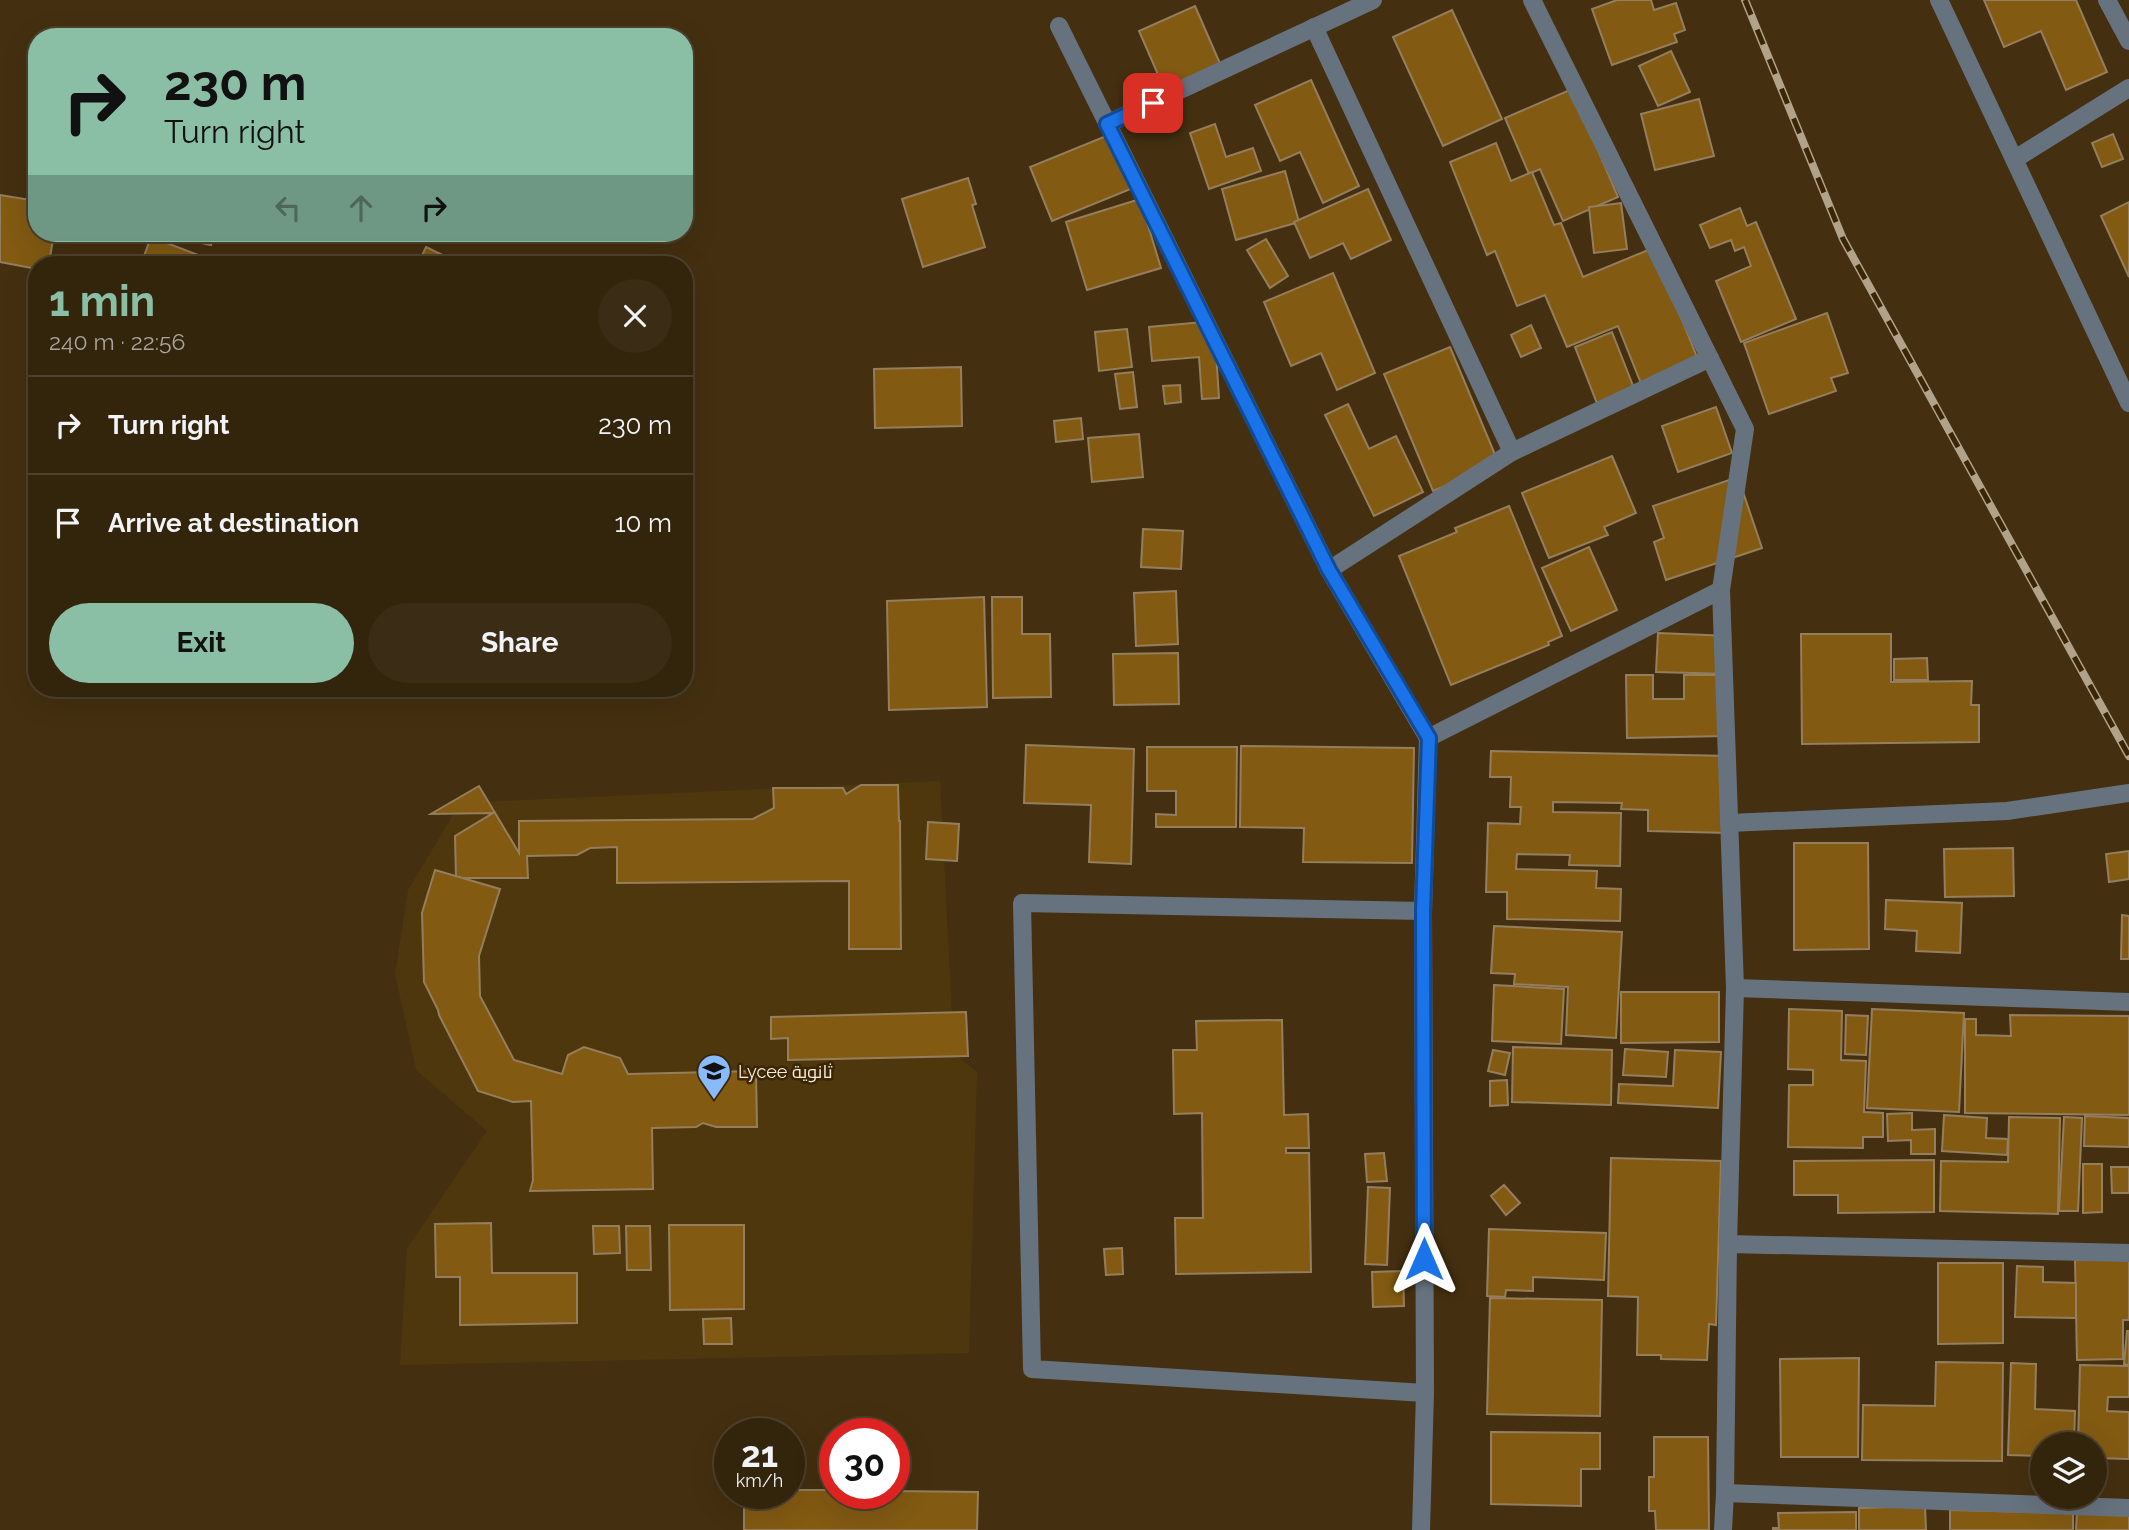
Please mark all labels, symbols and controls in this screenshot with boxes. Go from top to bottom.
text: 230 m [164,54,306,111]
icon: right [49,56,140,147]
pin [1123,73,1183,133]
icon: arrive [1134,84,1172,122]
text: Turn right [164,113,305,150]
icon: left [269,189,307,227]
icon: ahead [342,189,380,227]
icon: right [415,189,453,227]
text: 1 min [49,277,155,326]
button: close [598,279,672,353]
text: 240 m · 22:56 [49,328,185,355]
icon: right [49,406,87,444]
text: Turn right [108,410,229,440]
text: 230 m [598,410,672,440]
icon: arrive [49,504,87,542]
text: Arrive at destination [108,508,359,538]
text: 10 m [614,508,672,538]
button: Exit [49,603,354,683]
button: Share [368,603,672,683]
school or university icon: Lycee ثانوية [695,1052,733,1101]
place label: Lycee ثانوية [738,1061,833,1083]
position arrow [1387,1222,1461,1296]
speed limit sign: 30 [819,1418,910,1509]
map controls [2030,1432,2107,1509]
button: layers [2030,1432,2107,1509]
text: 21 [741,1434,778,1475]
text: km/h [736,1470,783,1491]

